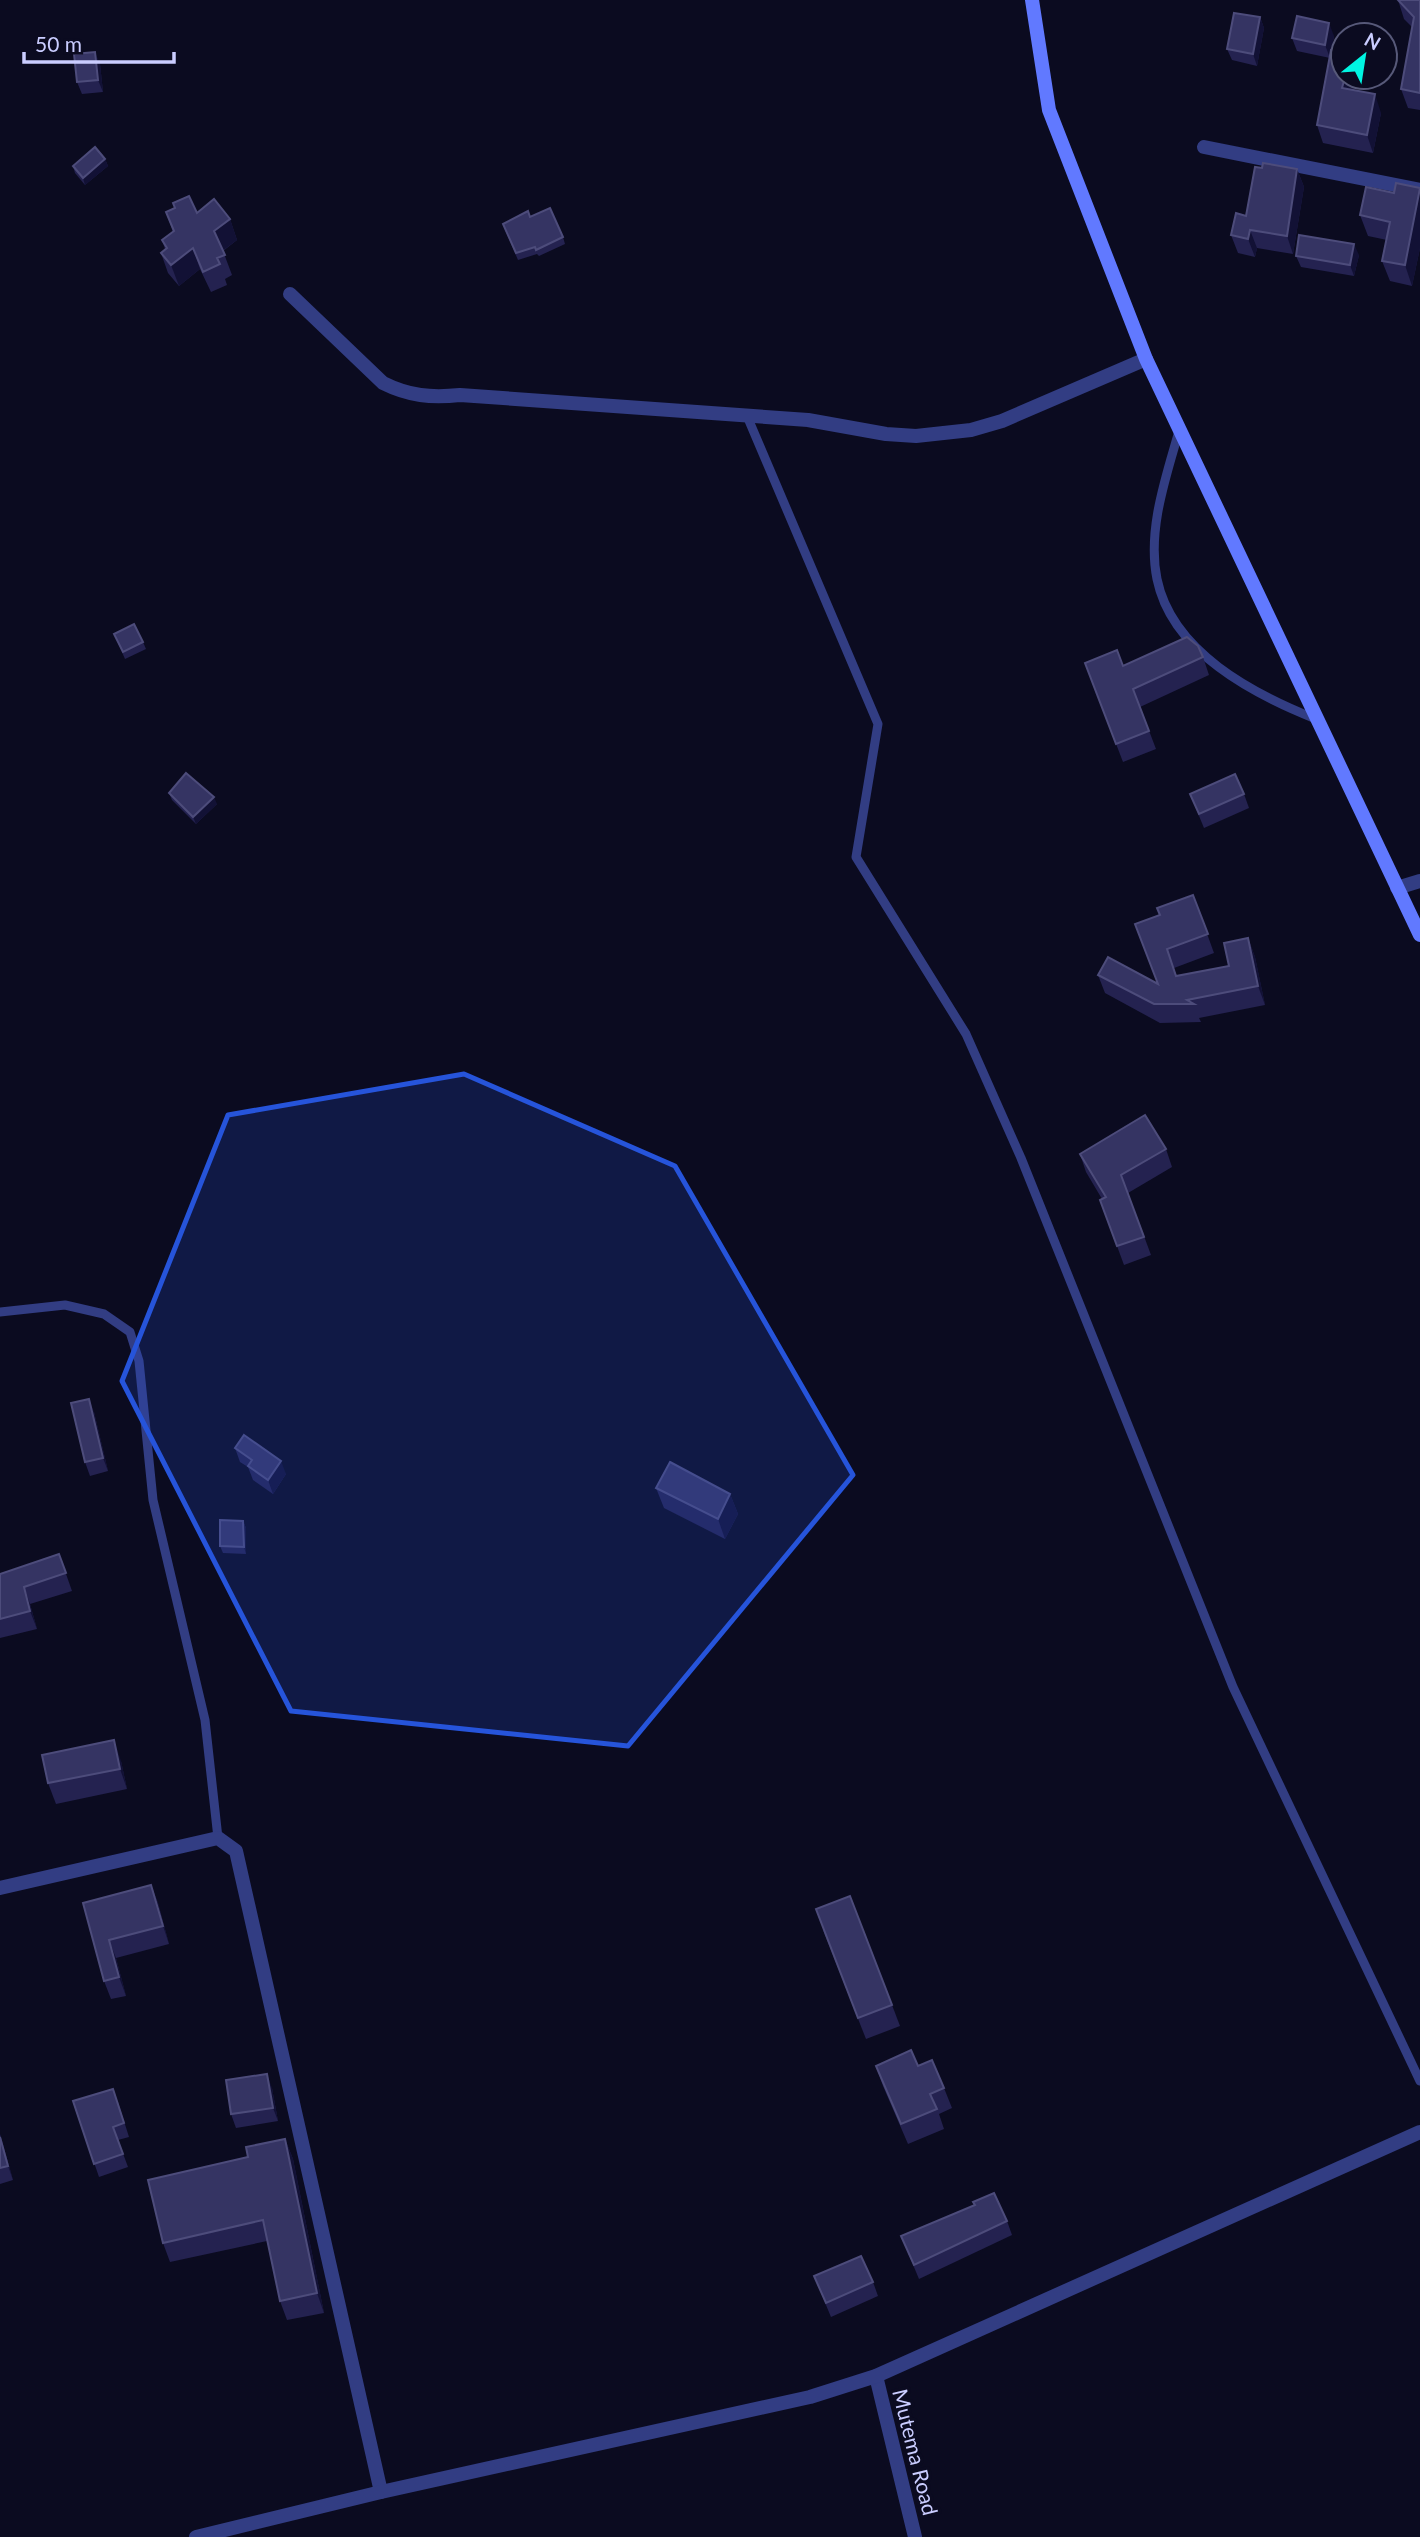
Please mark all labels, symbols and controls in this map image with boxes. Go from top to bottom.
scale bar [24,21,175,65]
north arrow [1329,21,1399,91]
text: N [1361,27,1385,54]
text: 50 m [35,31,82,56]
street label: Mutema Road [888,2386,944,2518]

